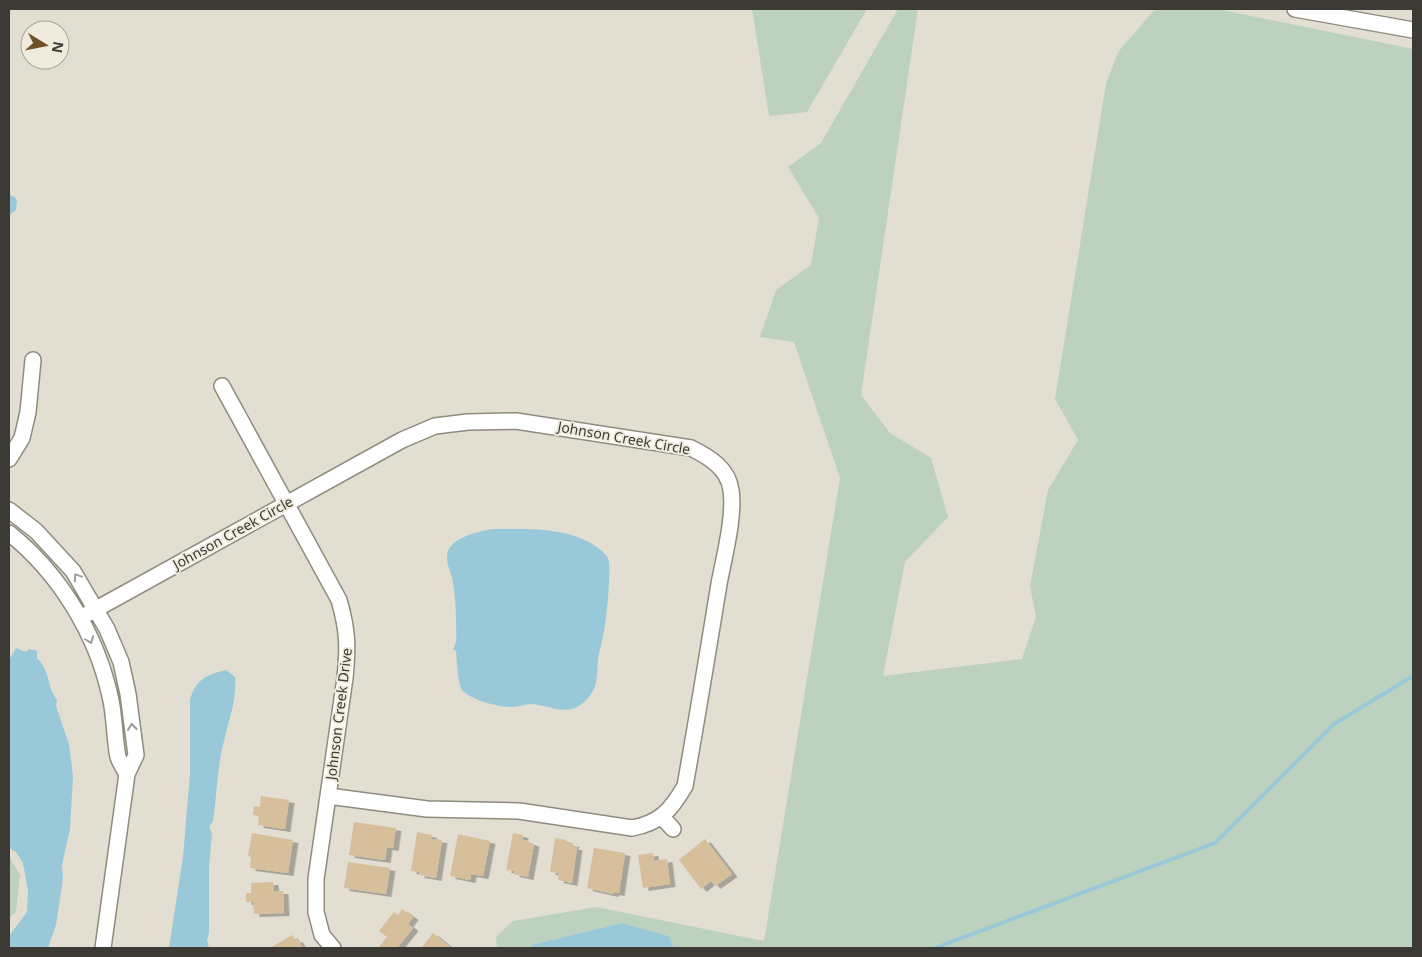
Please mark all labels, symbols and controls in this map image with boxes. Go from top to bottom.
north arrow [20,20,70,70]
text: N [48,40,69,55]
street label: Johnson Creek Circle [554,416,692,459]
street label: Johnson Creek Circle [168,492,296,574]
one-way arrow [73,573,83,582]
one-way arrow [84,635,95,644]
street label: Johnson Creek Drive [321,647,356,783]
one-way arrow [127,723,138,731]

